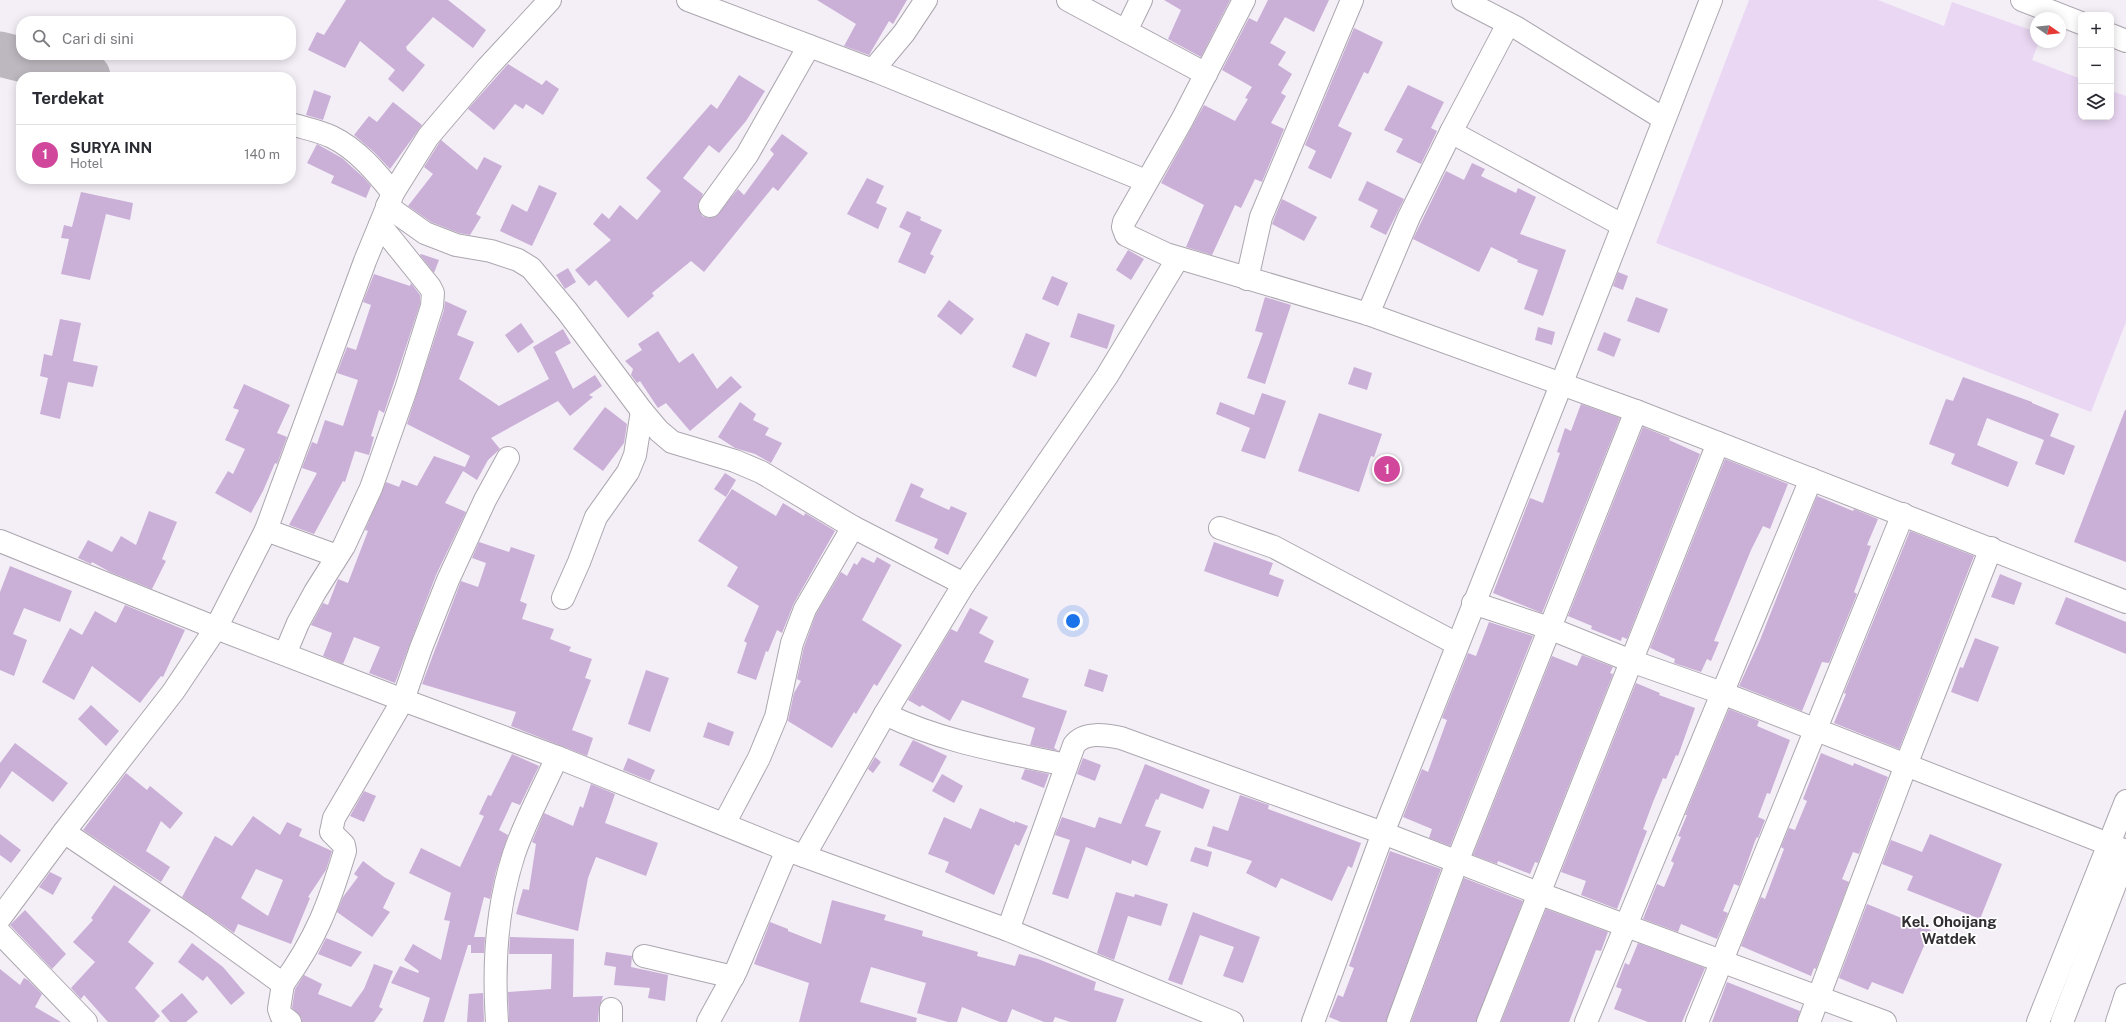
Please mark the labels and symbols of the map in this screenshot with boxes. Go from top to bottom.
north arrow [2030,12,2066,48]
pin: 1 [1374,454,1400,484]
your location [1063,611,1083,631]
district label: Kel. Ohoijang Watdek [1901,913,1997,947]

